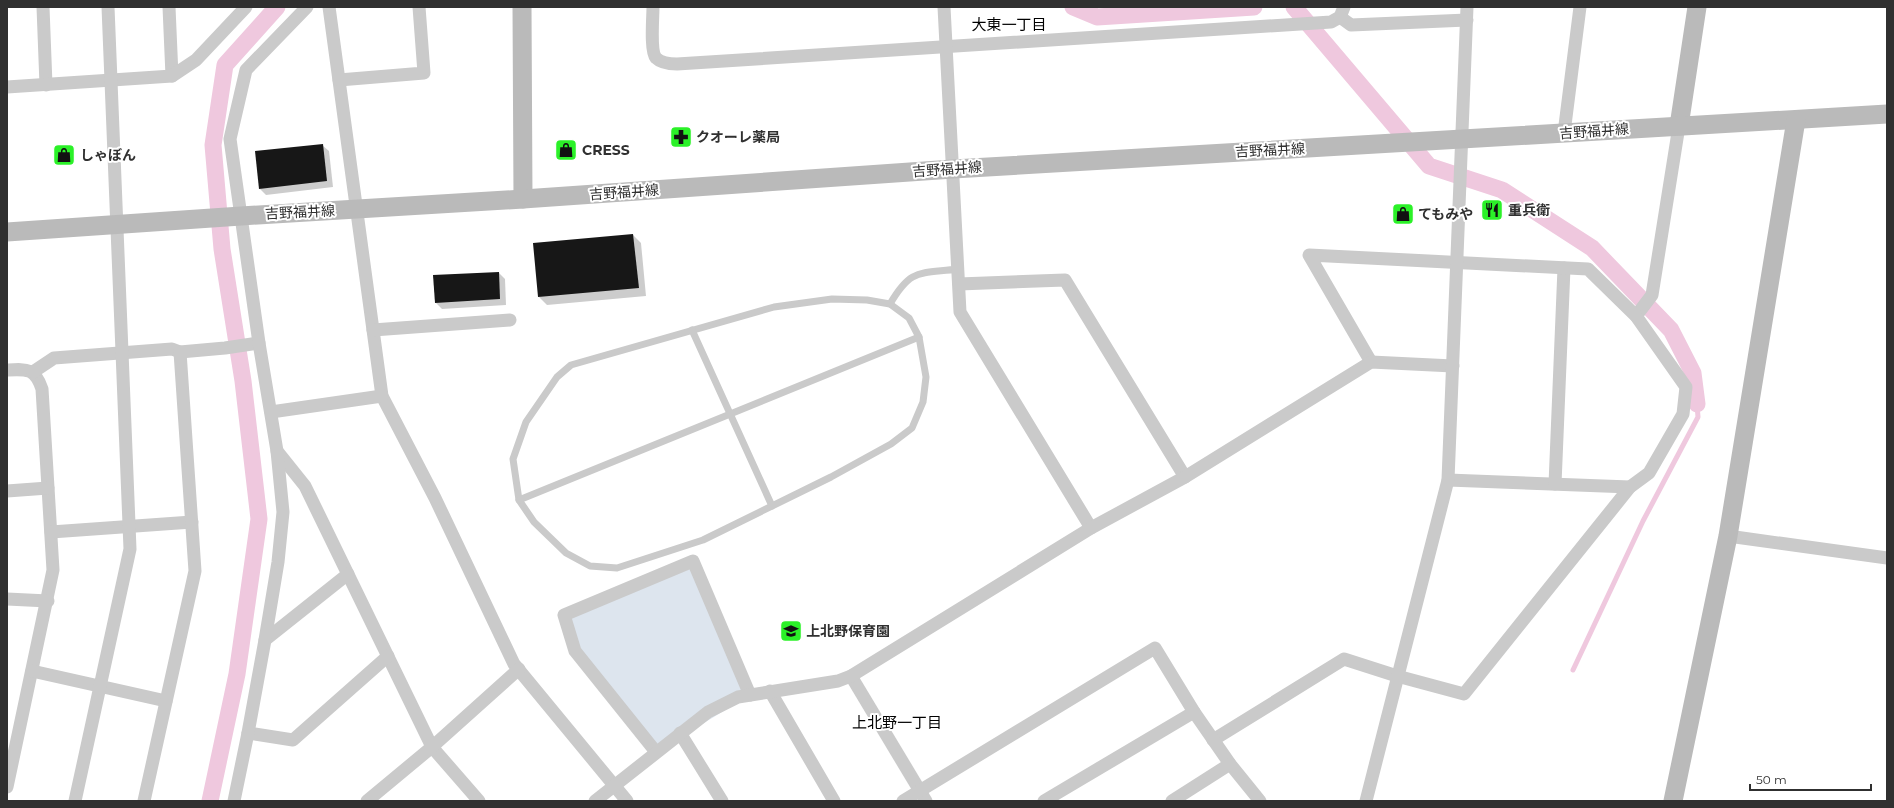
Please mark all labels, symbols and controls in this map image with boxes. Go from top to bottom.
district label: 大東一丁目 [971,15,1047,34]
street label: 吉野福井線 [1558,120,1630,142]
pharmacy icon: クオーレ薬局 [668,124,694,150]
place label: クオーレ薬局 [696,128,780,146]
shop icon: CRESS [553,137,579,163]
street label: 吉野福井線 [1235,139,1305,161]
place label: CRESS [582,141,630,159]
shop icon: しゃぼん [51,142,77,168]
place label: しゃぼん [80,146,136,164]
street label: 吉野福井線 [911,158,983,180]
street label: 吉野福井線 [588,181,660,203]
restaurant icon: 重兵衛 [1479,197,1505,223]
street label: 吉野福井線 [265,201,335,223]
shop icon: てもみや [1390,201,1416,227]
place label: 重兵衛 [1508,201,1550,219]
place label: てもみや [1418,205,1473,223]
school or university icon: 上北野保育園 [778,618,804,644]
place label: 上北野保育園 [806,622,890,640]
district label: 上北野一丁目 [852,713,942,732]
scale bar [1750,766,1871,792]
text: 50 m [1756,772,1787,787]

